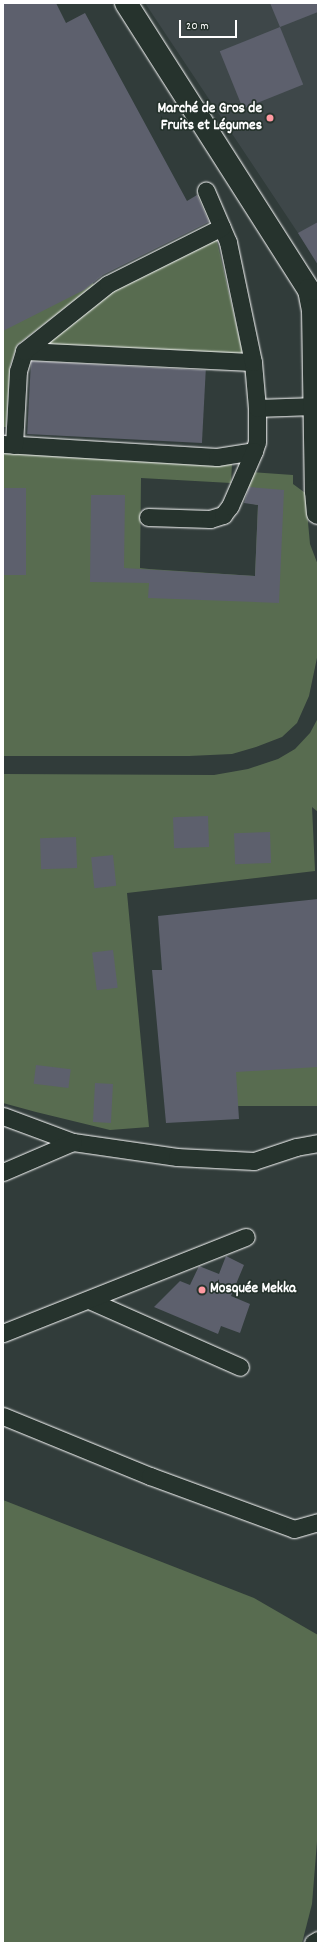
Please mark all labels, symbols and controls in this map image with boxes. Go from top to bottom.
scale bar [181,12,239,38]
text: 20 m [186,18,209,35]
place label: Marché de Gros de Fruits et Légumes [158,100,262,135]
marker: Marché de Gros de Fruits et Légumes [265,113,275,123]
place label: Mosquée Mekka [210,1281,296,1299]
marker: Mosquée Mekka [197,1285,207,1295]

